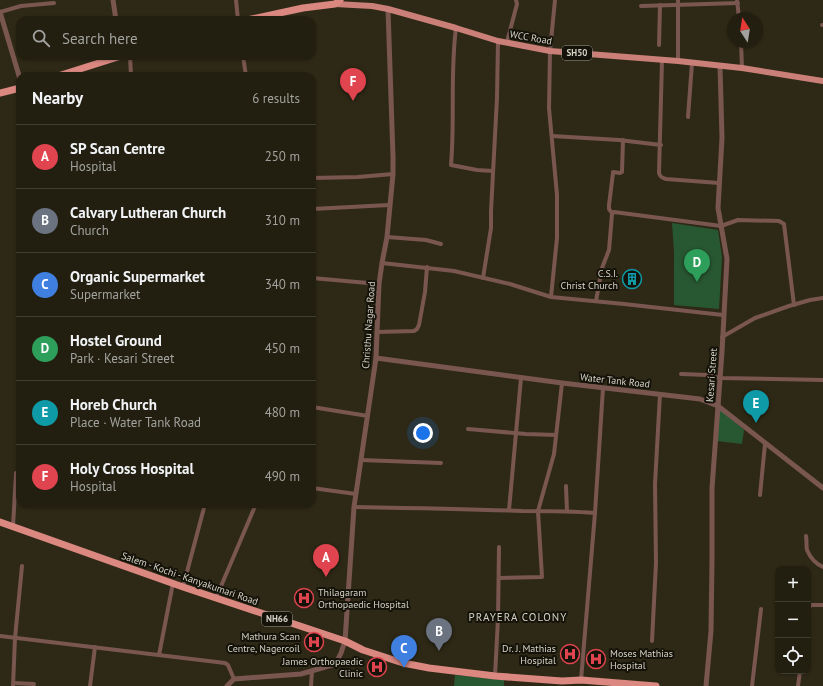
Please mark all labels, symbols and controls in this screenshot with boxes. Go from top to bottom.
north arrow [727,12,763,48]
search box [16,16,316,60]
icon: search [30,27,52,49]
street label: WCC Road [509,27,553,48]
text: Search here [62,29,138,48]
road number: SH50 [562,46,592,60]
pin: F [340,68,366,101]
text: Nearby [32,87,83,109]
text: 6 results [252,90,300,107]
text: SP Scan Centre [70,139,165,158]
text: A [41,148,49,165]
text: 250 m [265,148,300,165]
text: Hospital [70,158,116,175]
text: Calvary Lutheran Church [70,203,226,222]
text: B [41,212,49,229]
text: 310 m [265,212,300,229]
text: Church [70,222,109,239]
pin: D [684,249,710,282]
text: Organic Supermarket [70,267,205,286]
place label: C.S.I. Christ Church [561,267,618,292]
building icon: C.S.I. Christ Church [621,268,643,290]
text: C [41,276,49,293]
text: 340 m [265,276,300,293]
street label: Christhu Nagar Road [359,281,378,369]
text: Supermarket [70,286,140,303]
text: Hostel Ground [70,331,162,350]
text: D [41,340,49,357]
text: 450 m [265,340,300,357]
street label: Kesari Street [703,347,720,403]
text: Park · Kesari Street [70,350,174,367]
street label: Water Tank Road [579,370,651,391]
pin: E [743,390,769,423]
text: Horeb Church [70,395,157,414]
text: E [42,404,48,421]
text: 480 m [265,404,300,421]
text: Place · Water Tank Road [70,414,201,431]
your location [413,423,433,443]
text: Holy Cross Hospital [70,459,194,478]
text: F [42,468,48,485]
text: 490 m [265,468,300,485]
text: Hospital [70,478,116,495]
pin: A [313,544,339,577]
street label: Salem - Kochi - Kanyakumari Road [120,549,260,608]
map controls [775,566,811,674]
button: + [775,566,811,602]
place label: Thilagaram Orthopaedic Hospital [318,586,409,611]
hospital icon: Thilagaram Orthopaedic Hospital [293,587,315,609]
button: − [775,602,811,638]
district label: PRAYERA COLONY [469,610,567,624]
road number: NH66 [262,612,292,626]
pin: B [426,618,452,651]
place label: Mathura Scan Centre, Nagercoil [227,630,300,655]
hospital icon: Mathura Scan Centre, Nagercoil [303,631,325,653]
pin: C [391,635,417,668]
button: locate [775,638,811,674]
place label: Dr. J. Mathias Hospital [502,642,556,667]
hospital icon: Dr. J. Mathias Hospital [559,643,581,665]
place label: Moses Mathias Hospital [610,647,673,672]
hospital icon: Moses Mathias Hospital [585,648,607,670]
place label: James Orthopaedic Clinic [281,655,363,680]
hospital icon: James Orthopaedic Clinic [366,656,388,678]

